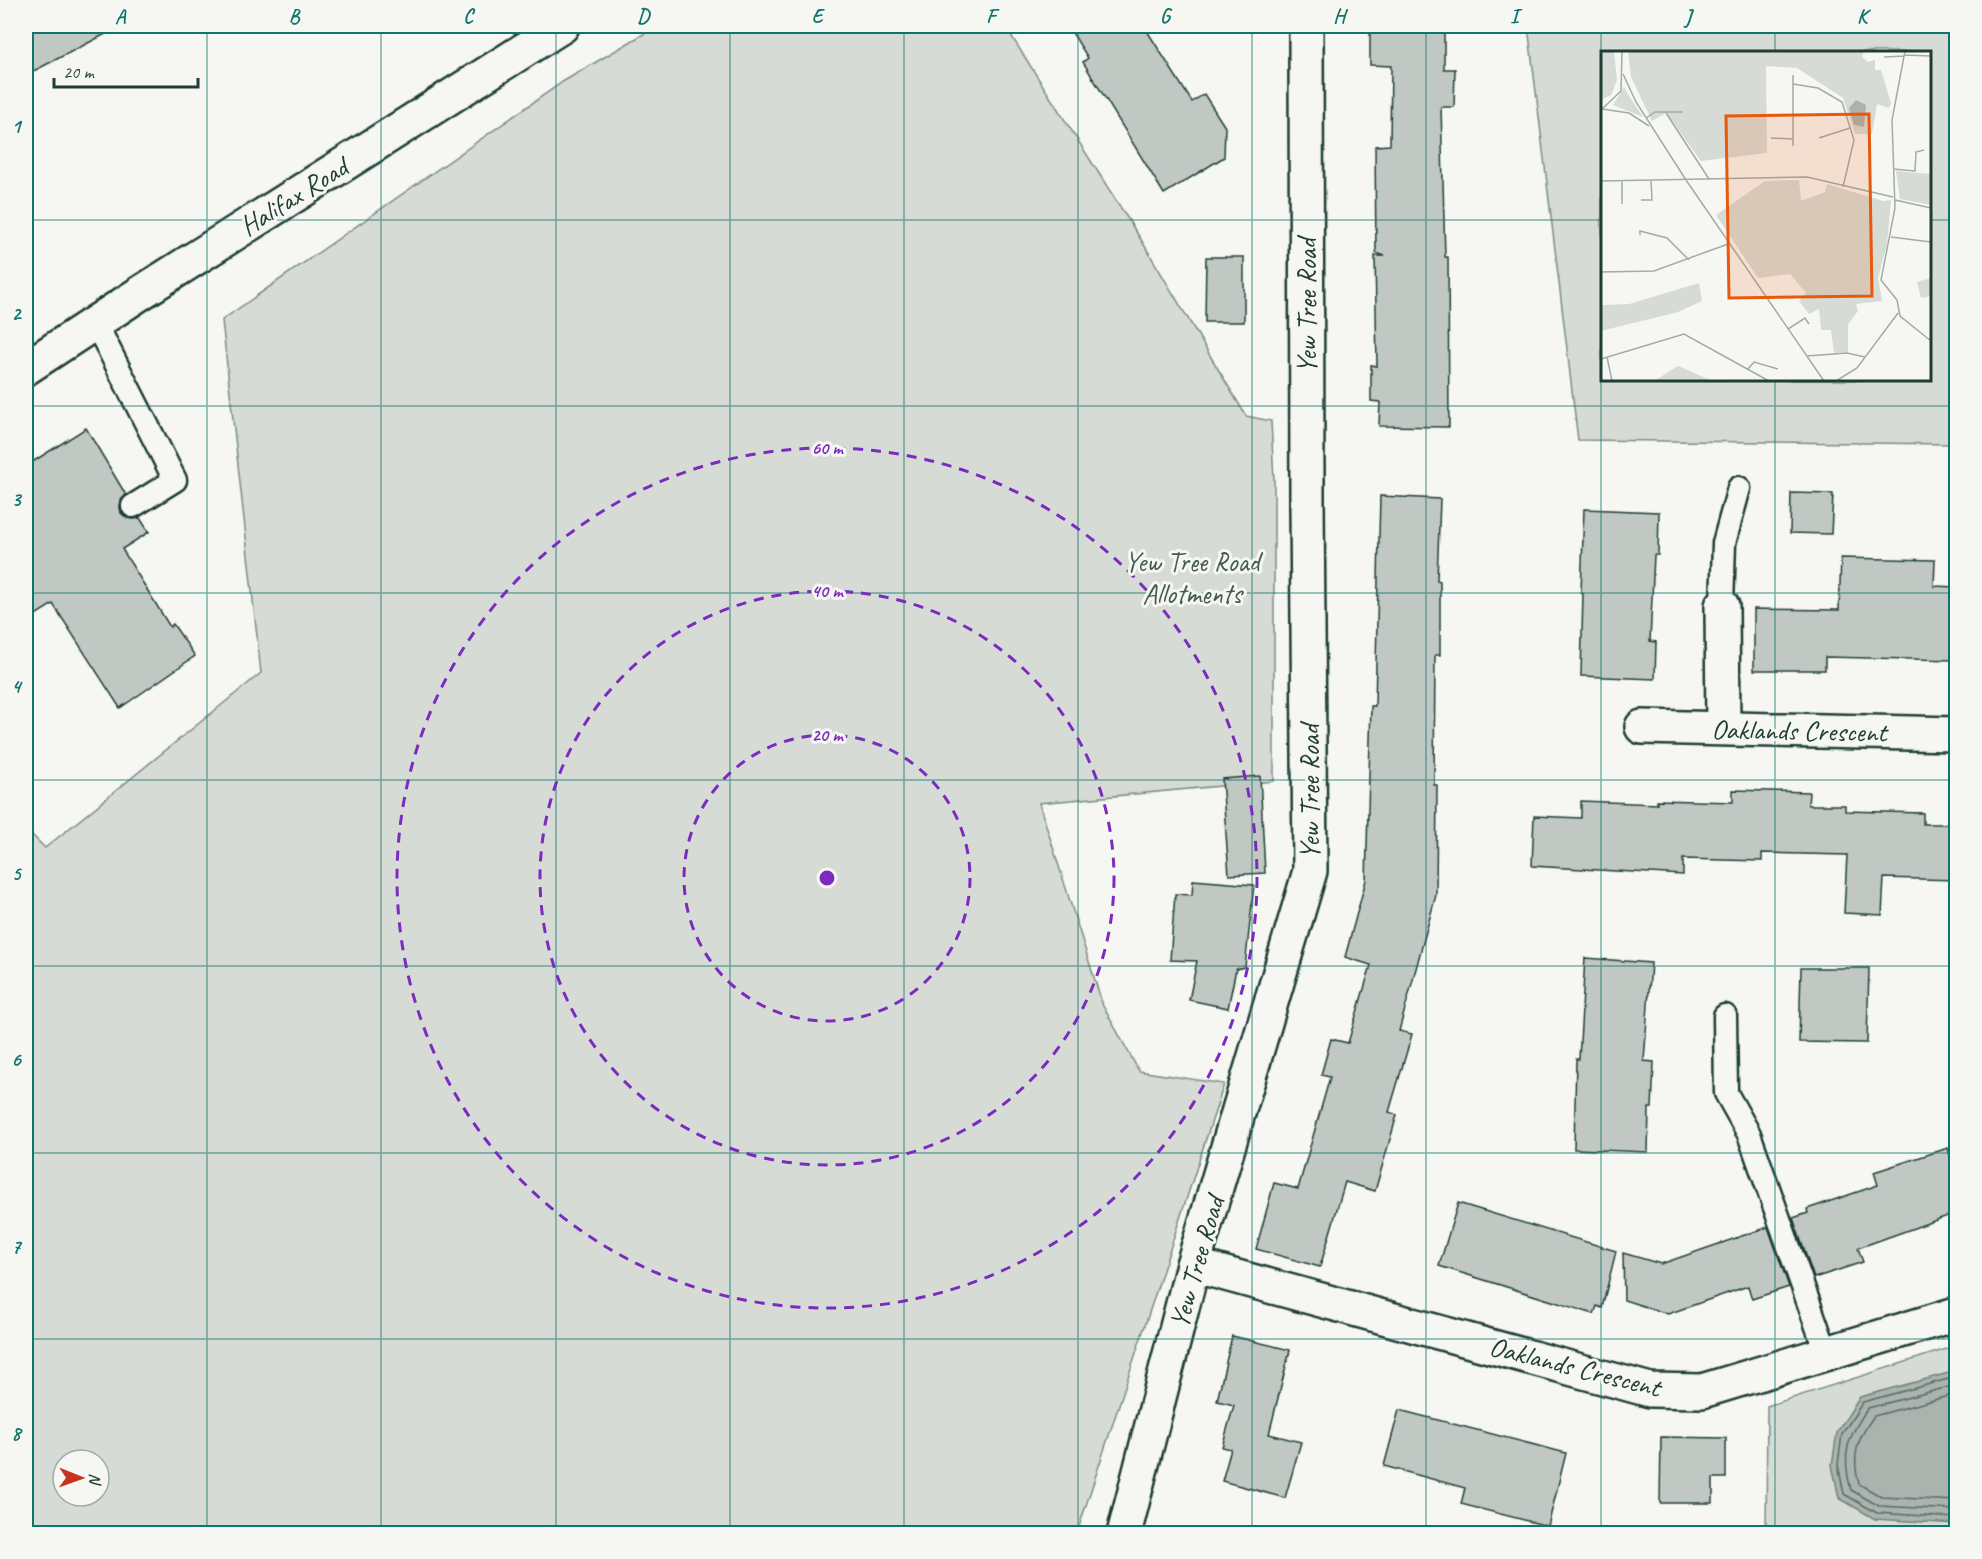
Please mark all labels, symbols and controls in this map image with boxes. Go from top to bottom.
text: A [115,4,127,29]
text: B [289,4,301,29]
text: C [463,4,475,29]
text: D [637,4,651,29]
text: E [812,4,826,29]
text: F [986,4,1000,29]
text: G [1160,4,1173,29]
text: H [1333,4,1348,29]
text: I [1510,4,1523,29]
text: J [1683,4,1695,29]
text: K [1857,4,1871,29]
scale bar [54,51,198,89]
inset map [1601,51,1931,381]
text: 20 m [63,61,96,83]
text: 1 [12,114,23,139]
street label: Halifax Road [233,147,357,243]
street label: Yew Tree Road [1289,234,1324,374]
text: 2 [12,301,23,326]
text: 60 m [811,437,844,459]
text: 3 [12,487,23,512]
park label: Yew Tree Road Allotments [1124,544,1264,611]
text: 40 m [812,580,844,602]
text: 4 [12,674,24,699]
street label: Oaklands Crescent [1711,711,1889,750]
street label: Yew Tree Road [1292,720,1327,860]
text: 20 m [812,724,844,746]
text: 5 [12,861,23,886]
centre of rings [817,868,837,888]
text: 6 [11,1047,22,1072]
street label: Yew Tree Road [1161,1189,1233,1332]
text: 7 [12,1234,23,1259]
street label: Oaklands Crescent [1486,1328,1667,1405]
text: 8 [12,1421,24,1446]
north arrow [51,1448,111,1508]
text: N [85,1473,105,1486]

